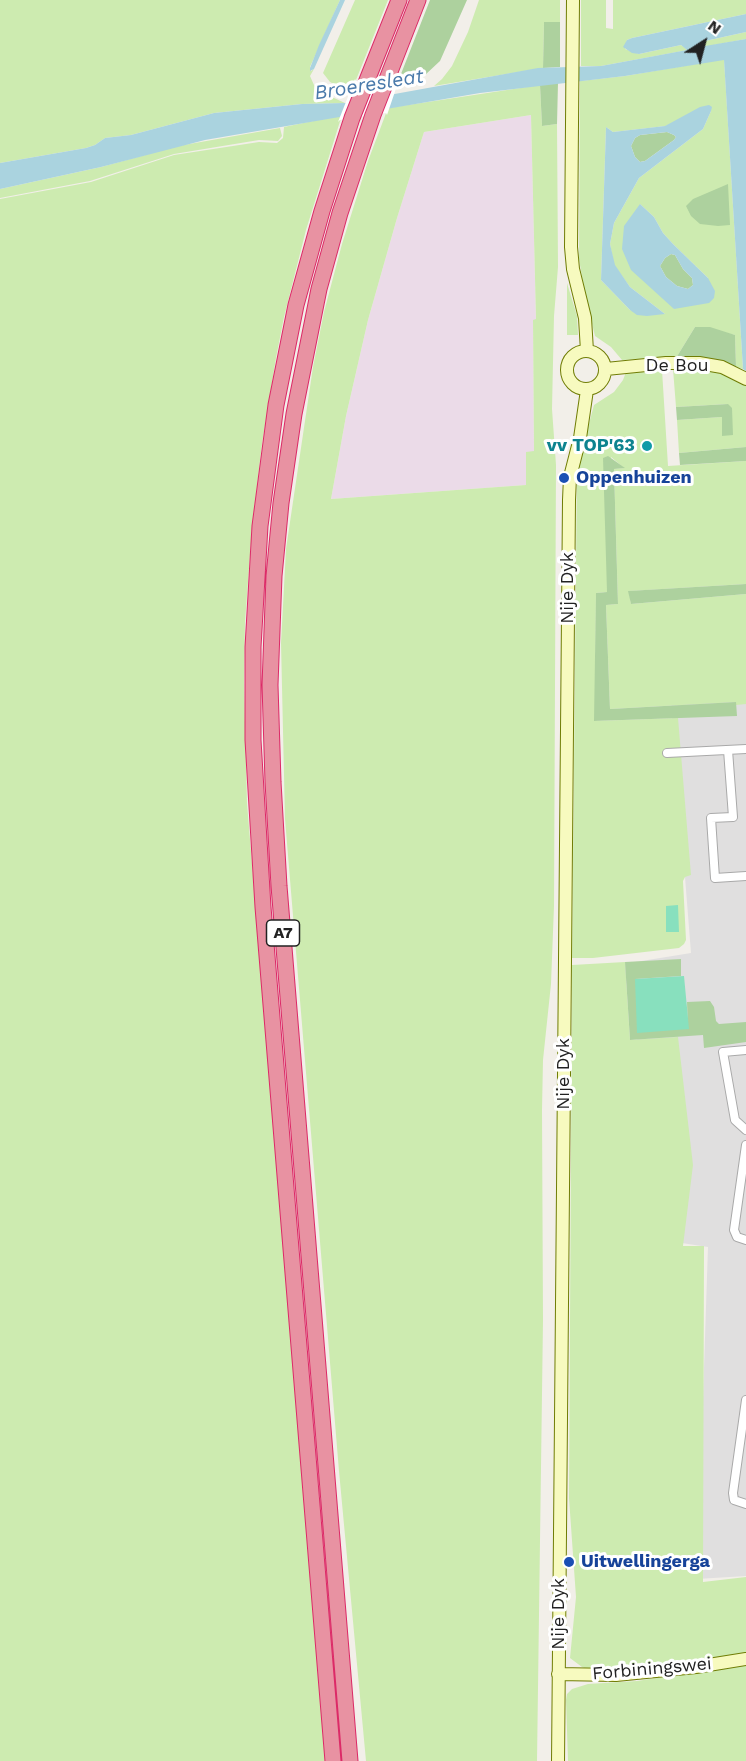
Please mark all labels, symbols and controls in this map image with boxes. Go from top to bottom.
north arrow [674,12,734,72]
text: N [704,16,725,38]
water label: Broeresleat [313,65,425,105]
street label: De Bou [645,355,709,377]
place label: vv TOP'63 [547,435,635,457]
marker: vv TOP'63 [640,439,654,453]
place label: Oppenhuizen [576,467,692,489]
marker: Oppenhuizen [557,471,571,485]
street label: Nije Dyk [557,552,579,624]
road number: A7 [266,920,300,946]
street label: Nije Dyk [553,1038,575,1110]
place label: Uitwellingerga [581,1551,710,1573]
marker: Uitwellingerga [562,1555,576,1569]
street label: Nije Dyk [548,1578,570,1650]
street label: Forbiningswei [591,1653,713,1685]

